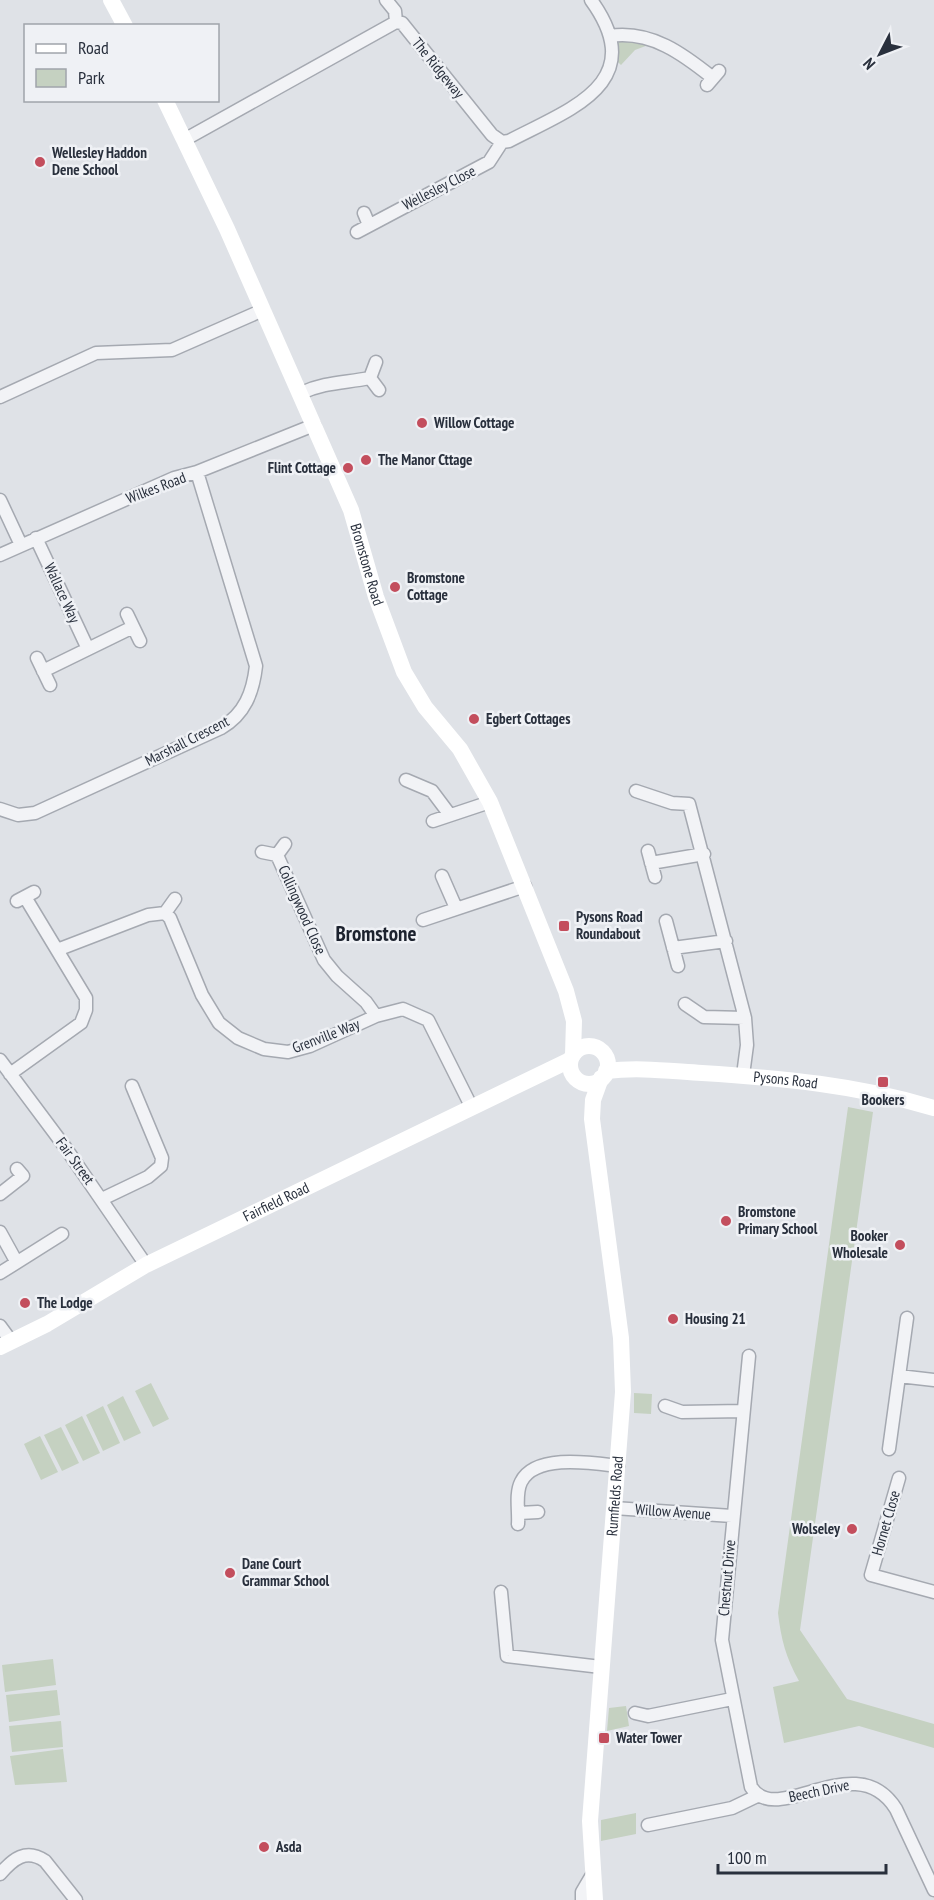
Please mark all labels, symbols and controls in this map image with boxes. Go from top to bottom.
legend [24,24,219,102]
north arrow [850,24,910,84]
street label: The Ridgeway [408,33,469,102]
text: Road [78,36,109,59]
text: N [859,54,879,74]
text: Park [78,66,105,89]
place label: Wellesley Haddon Dene School [51,143,147,179]
marker: Wellesley Haddon Dene School [33,155,47,169]
street label: Wellesley Close [399,161,479,214]
place label: Willow Cottage [433,413,515,432]
marker: Willow Cottage [415,416,429,430]
place label: The Manor Cttage [378,450,473,469]
marker: The Manor Cttage [359,453,373,467]
place label: Flint Cottage [268,458,336,477]
marker: Flint Cottage [341,461,355,475]
street label: Wilkes Road [123,467,188,508]
street label: Bromstone Road [346,521,388,608]
street label: Wallace Way [40,560,85,626]
place label: Bromstone Cottage [407,568,465,604]
marker: Bromstone Cottage [388,580,402,594]
place label: Egbert Cottages [486,709,570,728]
street label: Marshall Crescent [142,711,232,770]
marker: Egbert Cottages [467,712,481,726]
street label: Collingwood Close [274,862,331,957]
place label: Pysons Road Roundabout [576,907,643,943]
marker: Pysons Road Roundabout [557,919,571,933]
district label: Bromstone [336,920,416,947]
street label: Grenville Way [289,1014,363,1057]
street label: Pysons Road [753,1067,819,1092]
marker: Bookers [876,1075,890,1089]
place label: Bookers [862,1090,904,1109]
street label: Fair Street [52,1133,99,1188]
street label: Fairfield Road [240,1178,312,1226]
place label: Bromstone Primary School [738,1202,818,1238]
marker: Bromstone Primary School [719,1214,733,1228]
place label: Booker Wholesale [831,1226,889,1262]
marker: Booker Wholesale [893,1238,907,1252]
place label: The Lodge [37,1293,93,1312]
marker: The Lodge [18,1296,32,1310]
place label: Housing 21 [685,1309,746,1328]
marker: Housing 21 [666,1312,680,1326]
street label: Rumfields Road [602,1455,627,1537]
street label: Hornet Close [867,1488,904,1558]
street label: Willow Avenue [634,1499,712,1524]
place label: Wolseley [791,1519,841,1538]
marker: Wolseley [845,1522,859,1536]
street label: Chestnut Drive [714,1539,739,1617]
place label: Dane Court Grammar School [242,1554,330,1590]
marker: Dane Court Grammar School [223,1566,237,1580]
place label: Water Tower [615,1728,683,1747]
marker: Water Tower [597,1731,611,1745]
street label: Beech Drive [787,1775,851,1806]
place label: Asda [275,1837,302,1856]
scale bar [718,1837,886,1875]
marker: Asda [257,1840,271,1854]
text: 100 m [727,1846,767,1869]

